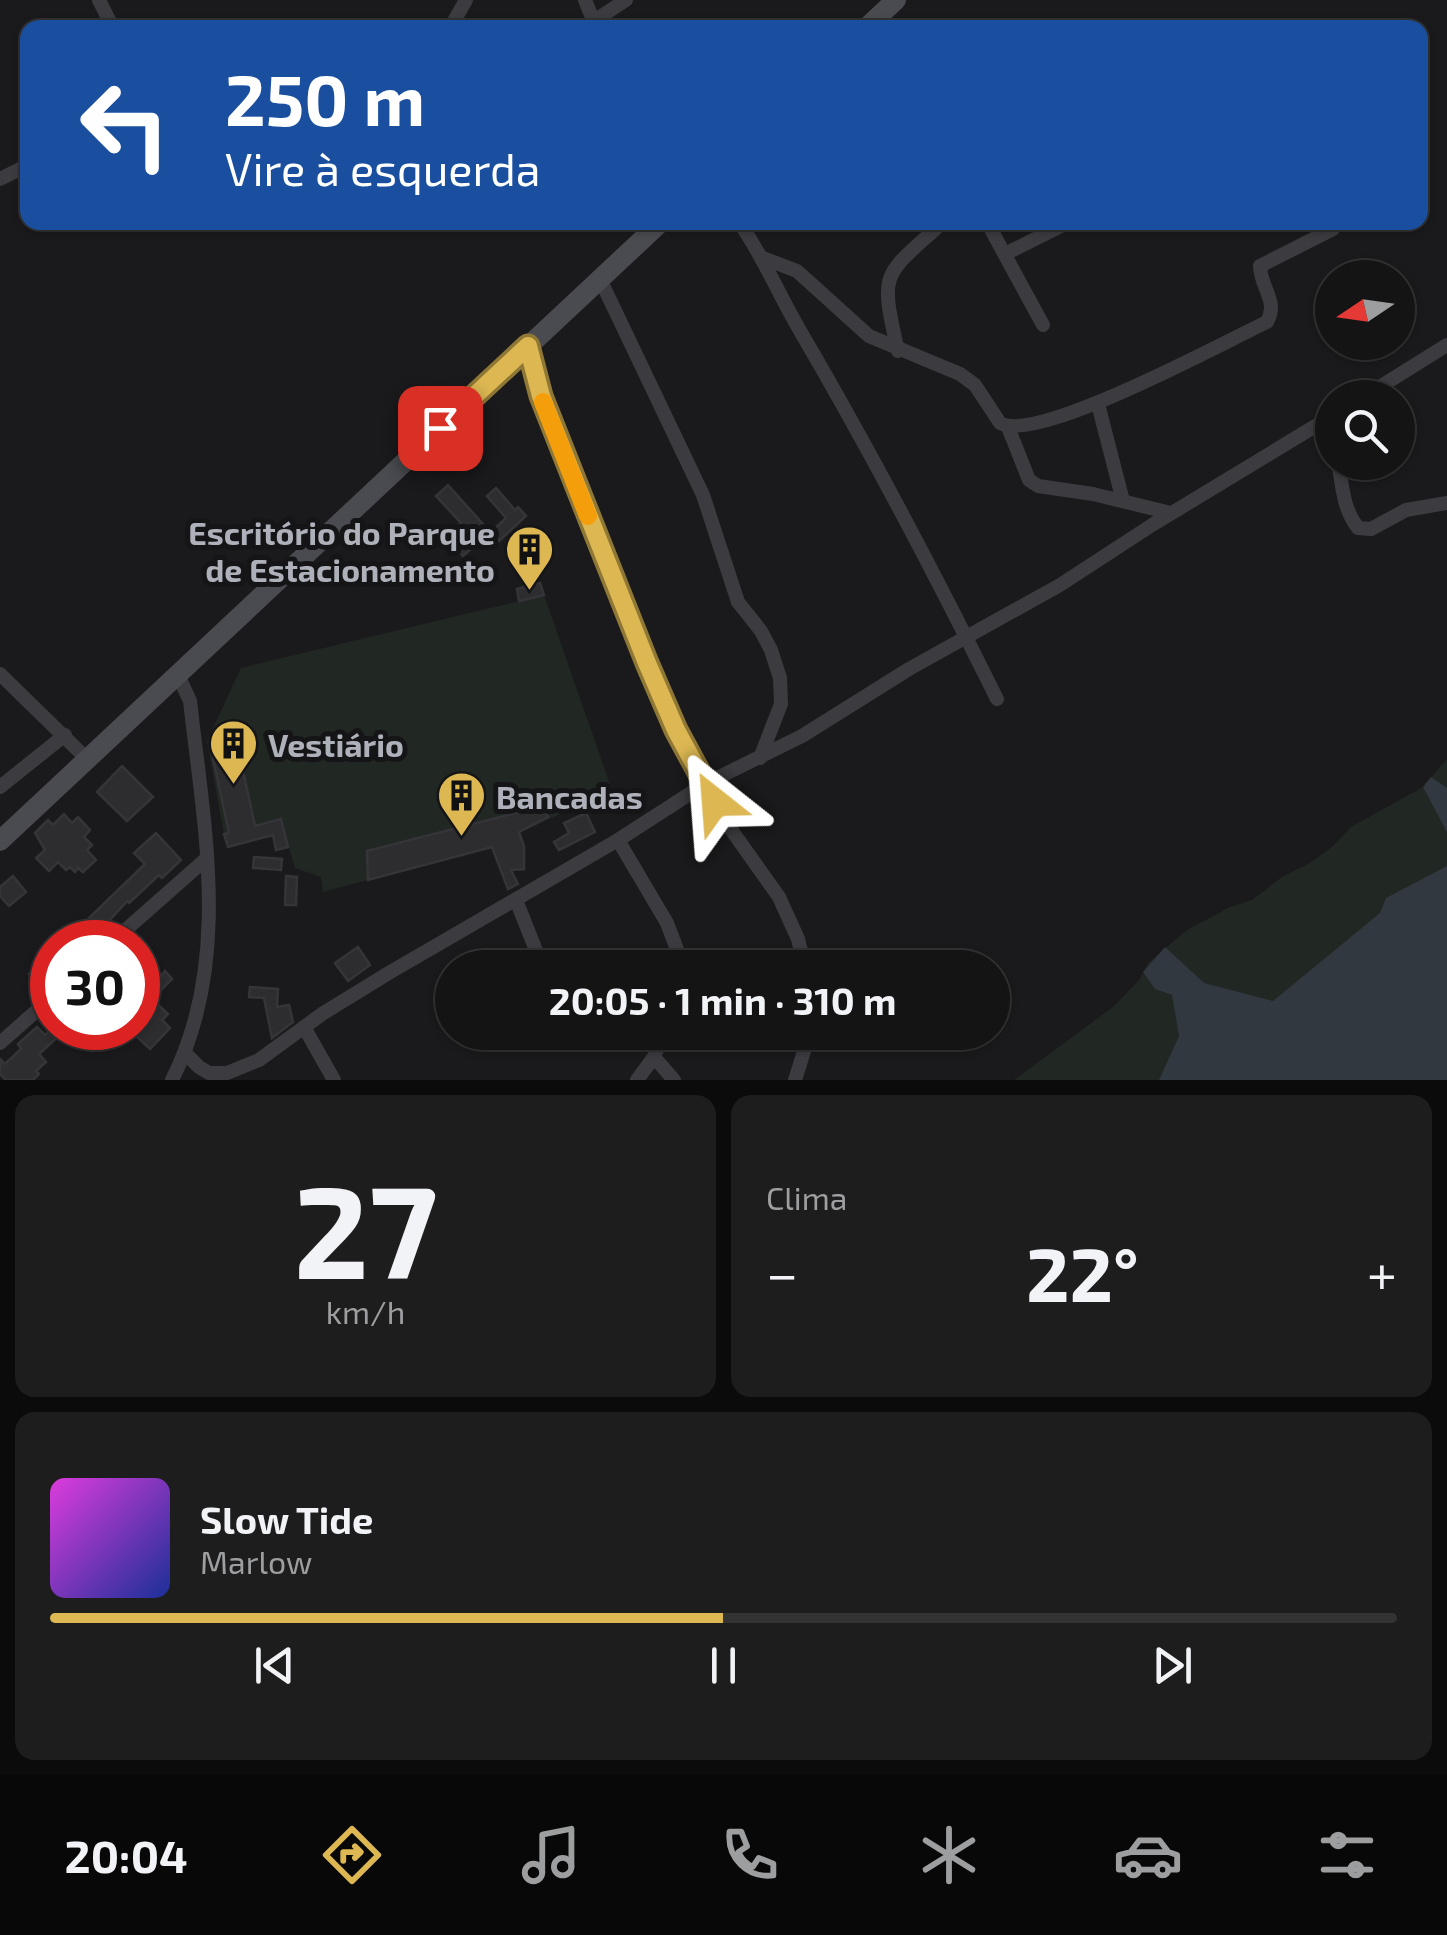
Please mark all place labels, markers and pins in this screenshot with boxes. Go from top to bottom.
pin [398,386,483,471]
place label: Escritório do Parque de Estacionamento [188,513,495,588]
building icon: Escritório do Parque de Estacionamento [504,524,556,592]
building icon: Vestiário [207,718,259,786]
place label: Vestiário [268,725,404,763]
building icon: Bancadas [435,770,487,838]
place label: Bancadas [496,777,643,815]

